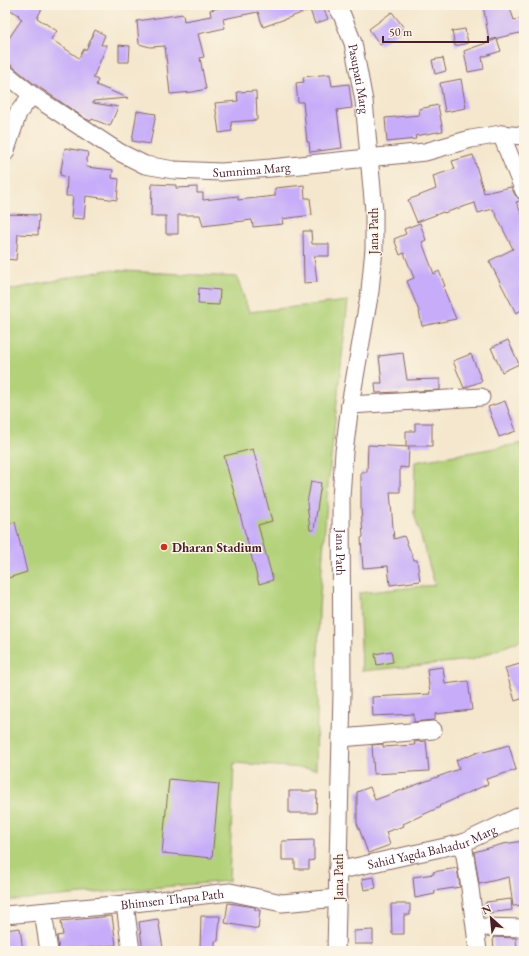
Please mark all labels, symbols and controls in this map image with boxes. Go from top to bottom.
scale bar [383,18,488,44]
text: 50 m [389,24,413,40]
street label: Pasupati Marg [344,42,373,115]
street label: Sumnima Marg [212,158,291,181]
street label: Jana Path [365,207,382,255]
street label: Jana Path [332,528,349,576]
place label: Dharan Stadium [172,539,263,556]
marker: Dharan Stadium [159,542,169,552]
street label: Sahid Yagda Bahadur Marg [366,820,499,873]
street label: Jana Path [330,853,347,901]
street label: Bhimsen Thapa Path [120,885,225,913]
north arrow [471,898,511,938]
text: N [479,901,494,917]

